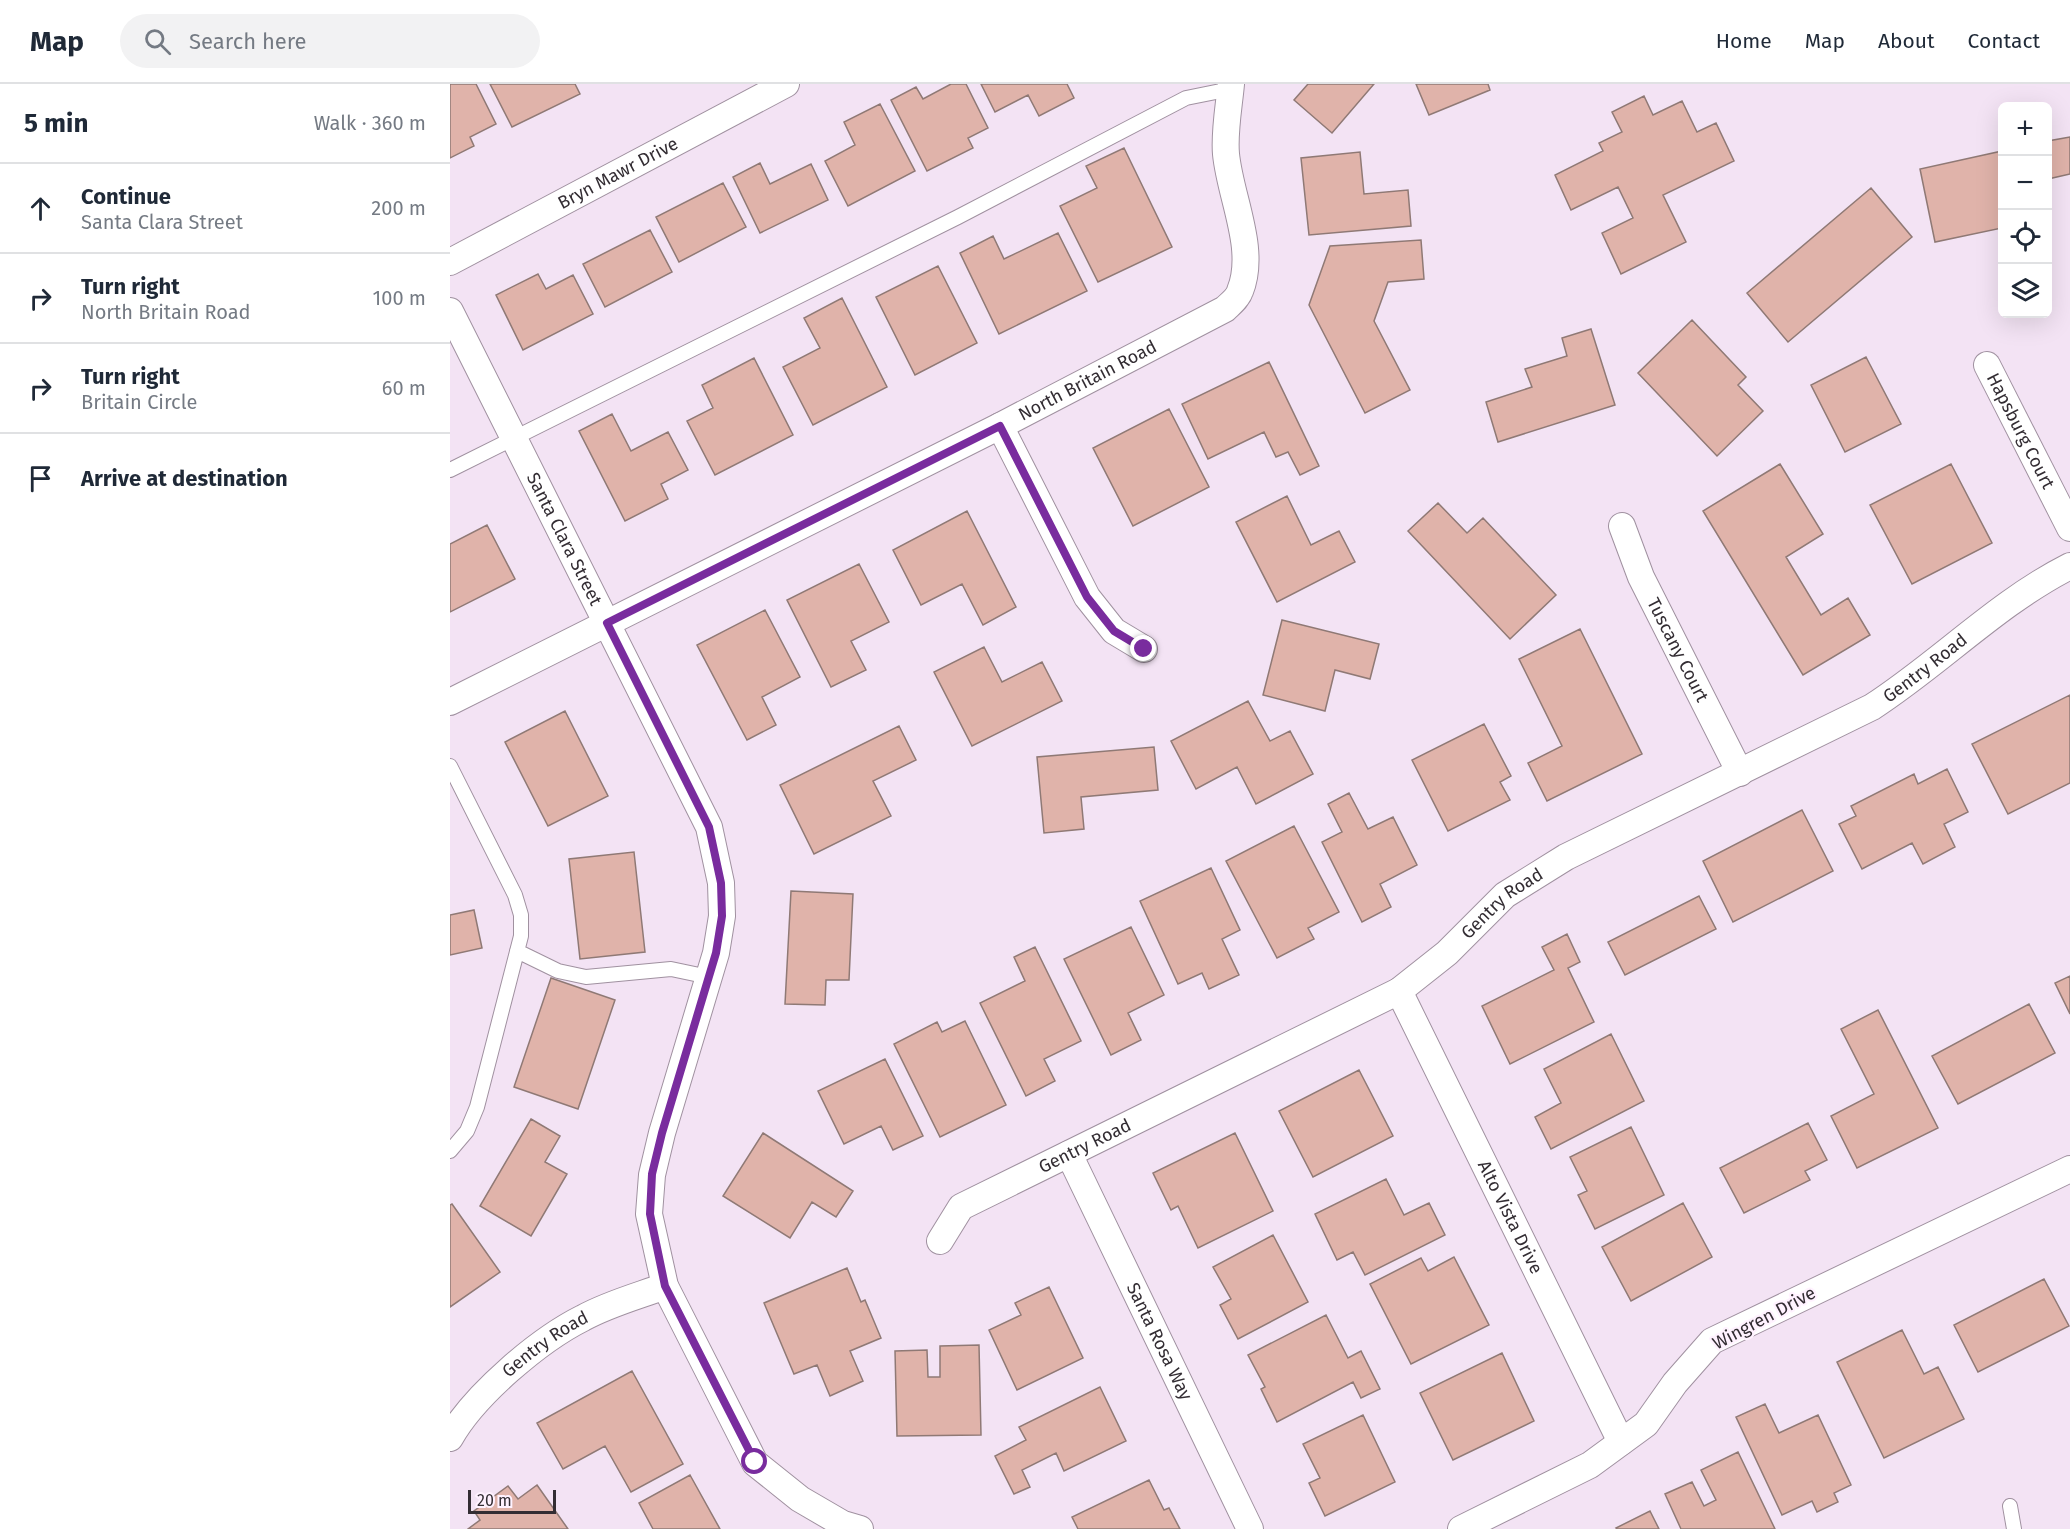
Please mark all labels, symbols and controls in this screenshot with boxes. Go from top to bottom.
search box [120,14,540,68]
text: Map [30,25,84,58]
icon: search [141,25,174,58]
text: Search here [189,28,307,55]
text: Home [1716,28,1772,54]
text: Map [1805,28,1845,54]
text: About [1878,28,1935,54]
text: Contact [1968,28,2040,54]
map controls [1998,102,2052,318]
button: + [1998,102,2052,156]
text: 5 min [24,108,88,139]
text: Walk · 360 m [314,111,426,135]
street label: Bryn Mawr Drive [554,132,682,214]
button: − [1998,156,2052,210]
text: Continue [81,183,171,210]
icon: ahead [24,192,57,225]
text: 200 m [371,196,426,220]
text: Santa Clara Street [81,210,243,234]
button: locate [1998,210,2052,264]
button: layers [1998,264,2052,318]
text: Turn right [81,273,180,300]
icon: right [24,282,57,315]
text: 100 m [373,286,426,310]
text: North Britain Road [81,300,251,324]
street label: North Britain Road [1015,336,1160,425]
text: Turn right [81,363,180,390]
street label: Hapsburg Court [1982,369,2060,493]
icon: right [24,372,57,405]
text: 60 m [382,376,426,400]
text: Britain Circle [81,390,197,414]
icon: arrive [24,462,57,495]
text: Arrive at destination [81,465,288,492]
street label: Santa Clara Street [522,469,607,609]
street label: Tuscany Court [1642,594,1714,706]
street label: Gentry Road [1879,629,1972,707]
route end [1130,635,1156,661]
street label: Gentry Road [1456,863,1547,944]
street label: Gentry Road [1035,1114,1135,1178]
street label: Alto Vista Drive [1473,1157,1548,1278]
street label: Santa Rosa Way [1122,1279,1197,1404]
street label: Wingren Drive [1709,1282,1819,1354]
street label: Gentry Road [498,1306,592,1382]
route start [741,1448,767,1474]
scale bar [468,1487,556,1514]
text: 20 m [477,1491,512,1510]

